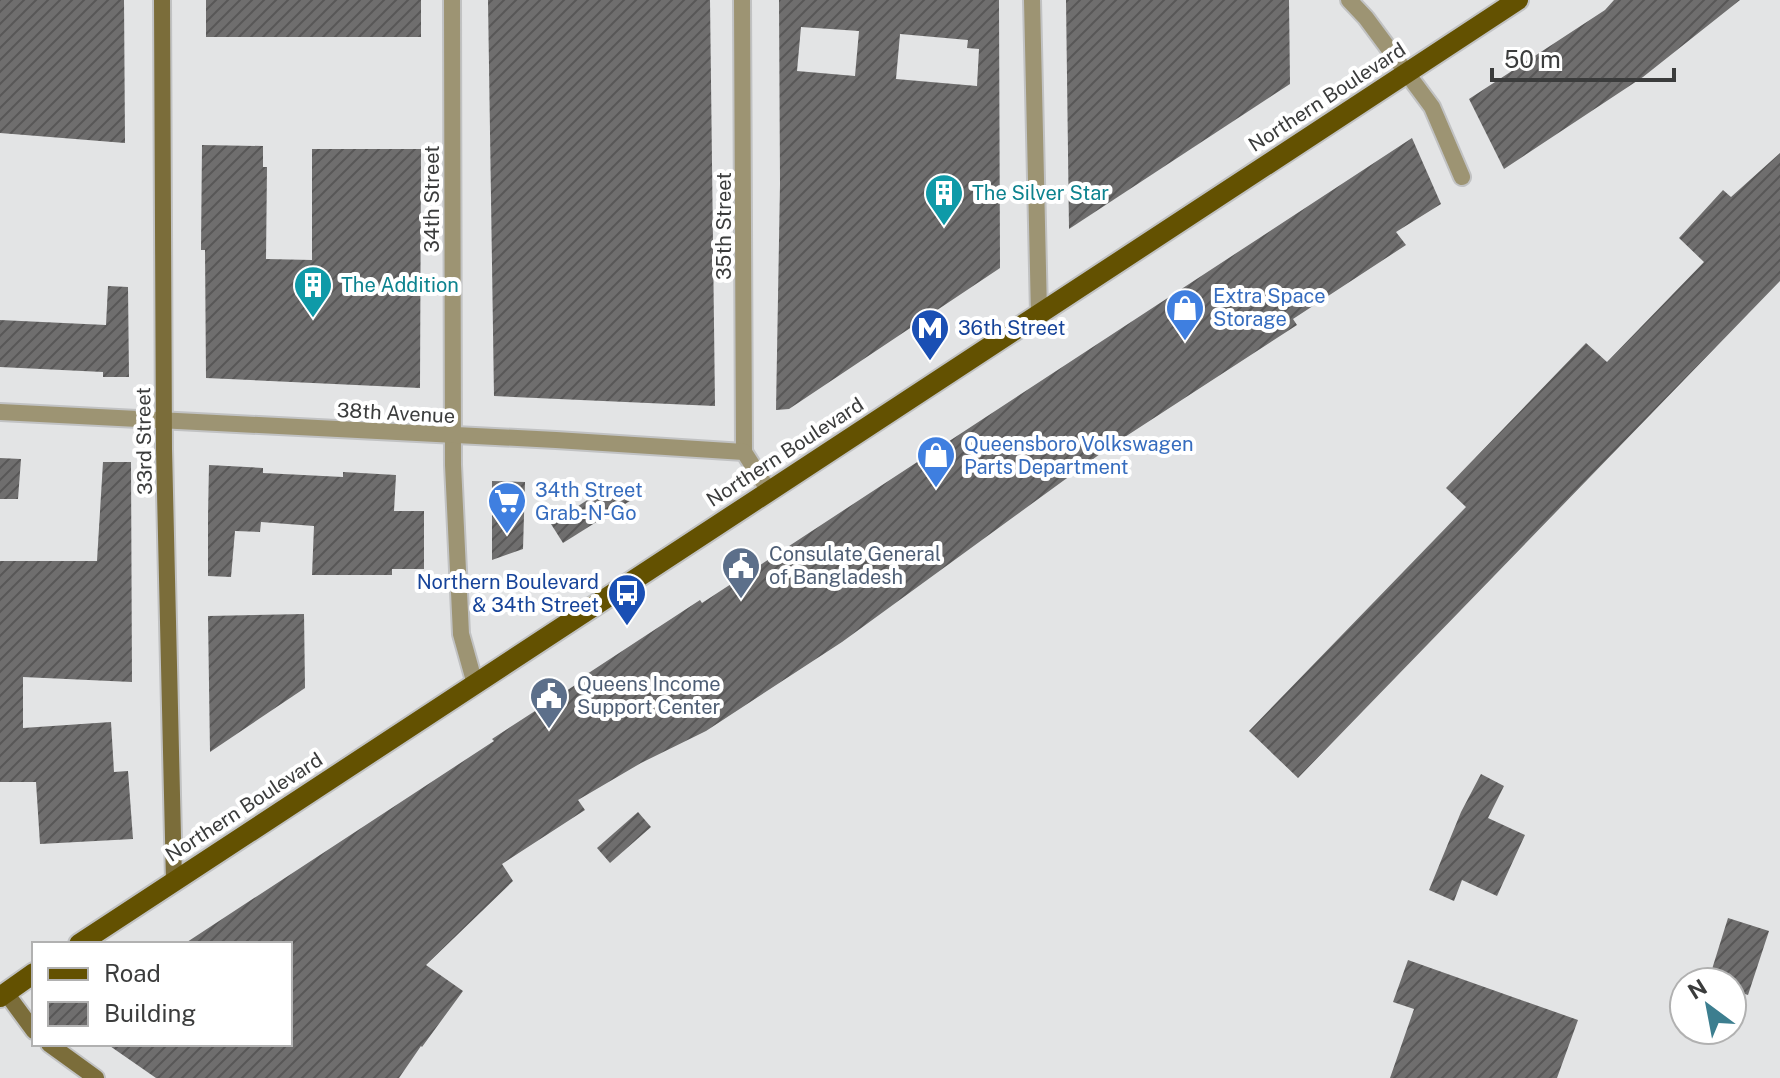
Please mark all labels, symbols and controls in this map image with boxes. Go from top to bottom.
scale bar [1492,32,1674,82]
street label: Northern Boulevard [1244,37,1410,157]
text: 50 m [1504,45,1561,73]
street label: 34th Street [420,145,444,253]
street label: 35th Street [712,172,736,280]
building icon: The Silver Star [923,172,965,227]
place label: The Silver Star [972,181,1109,205]
building icon: The Addition [292,264,334,319]
place label: The Addition [341,273,459,297]
place label: Extra Space Storage [1213,284,1326,331]
shop icon: Extra Space Storage [1164,287,1206,342]
metro station icon: 36th Street [909,307,951,362]
place label: 36th Street [958,316,1066,340]
street label: 33rd Street [131,387,157,495]
street label: Northern Boulevard [702,392,868,512]
street label: 38th Avenue [336,398,456,428]
place label: Queensboro Volkswagen Parts Department [964,432,1194,479]
shop icon: Queensboro Volkswagen Parts Department [915,434,957,489]
place label: 34th Street Grab-N-Go [535,478,643,525]
supermarket icon: 34th Street Grab-N-Go [486,480,528,535]
place label: Consulate General of Bangladesh [769,542,941,589]
public building icon: Consulate General of Bangladesh [720,545,762,600]
place label: Northern Boulevard & 34th Street [417,570,599,617]
bus stop icon: Northern Boulevard & 34th Street [606,572,648,627]
place label: Queens Income Support Center [577,672,721,719]
public building icon: Queens Income Support Center [528,675,570,730]
street label: Northern Boulevard [161,747,327,867]
legend [32,942,292,1046]
text: Road [104,959,161,987]
north arrow [1668,966,1748,1046]
text: N [1683,973,1712,1005]
text: Building [104,999,196,1027]

